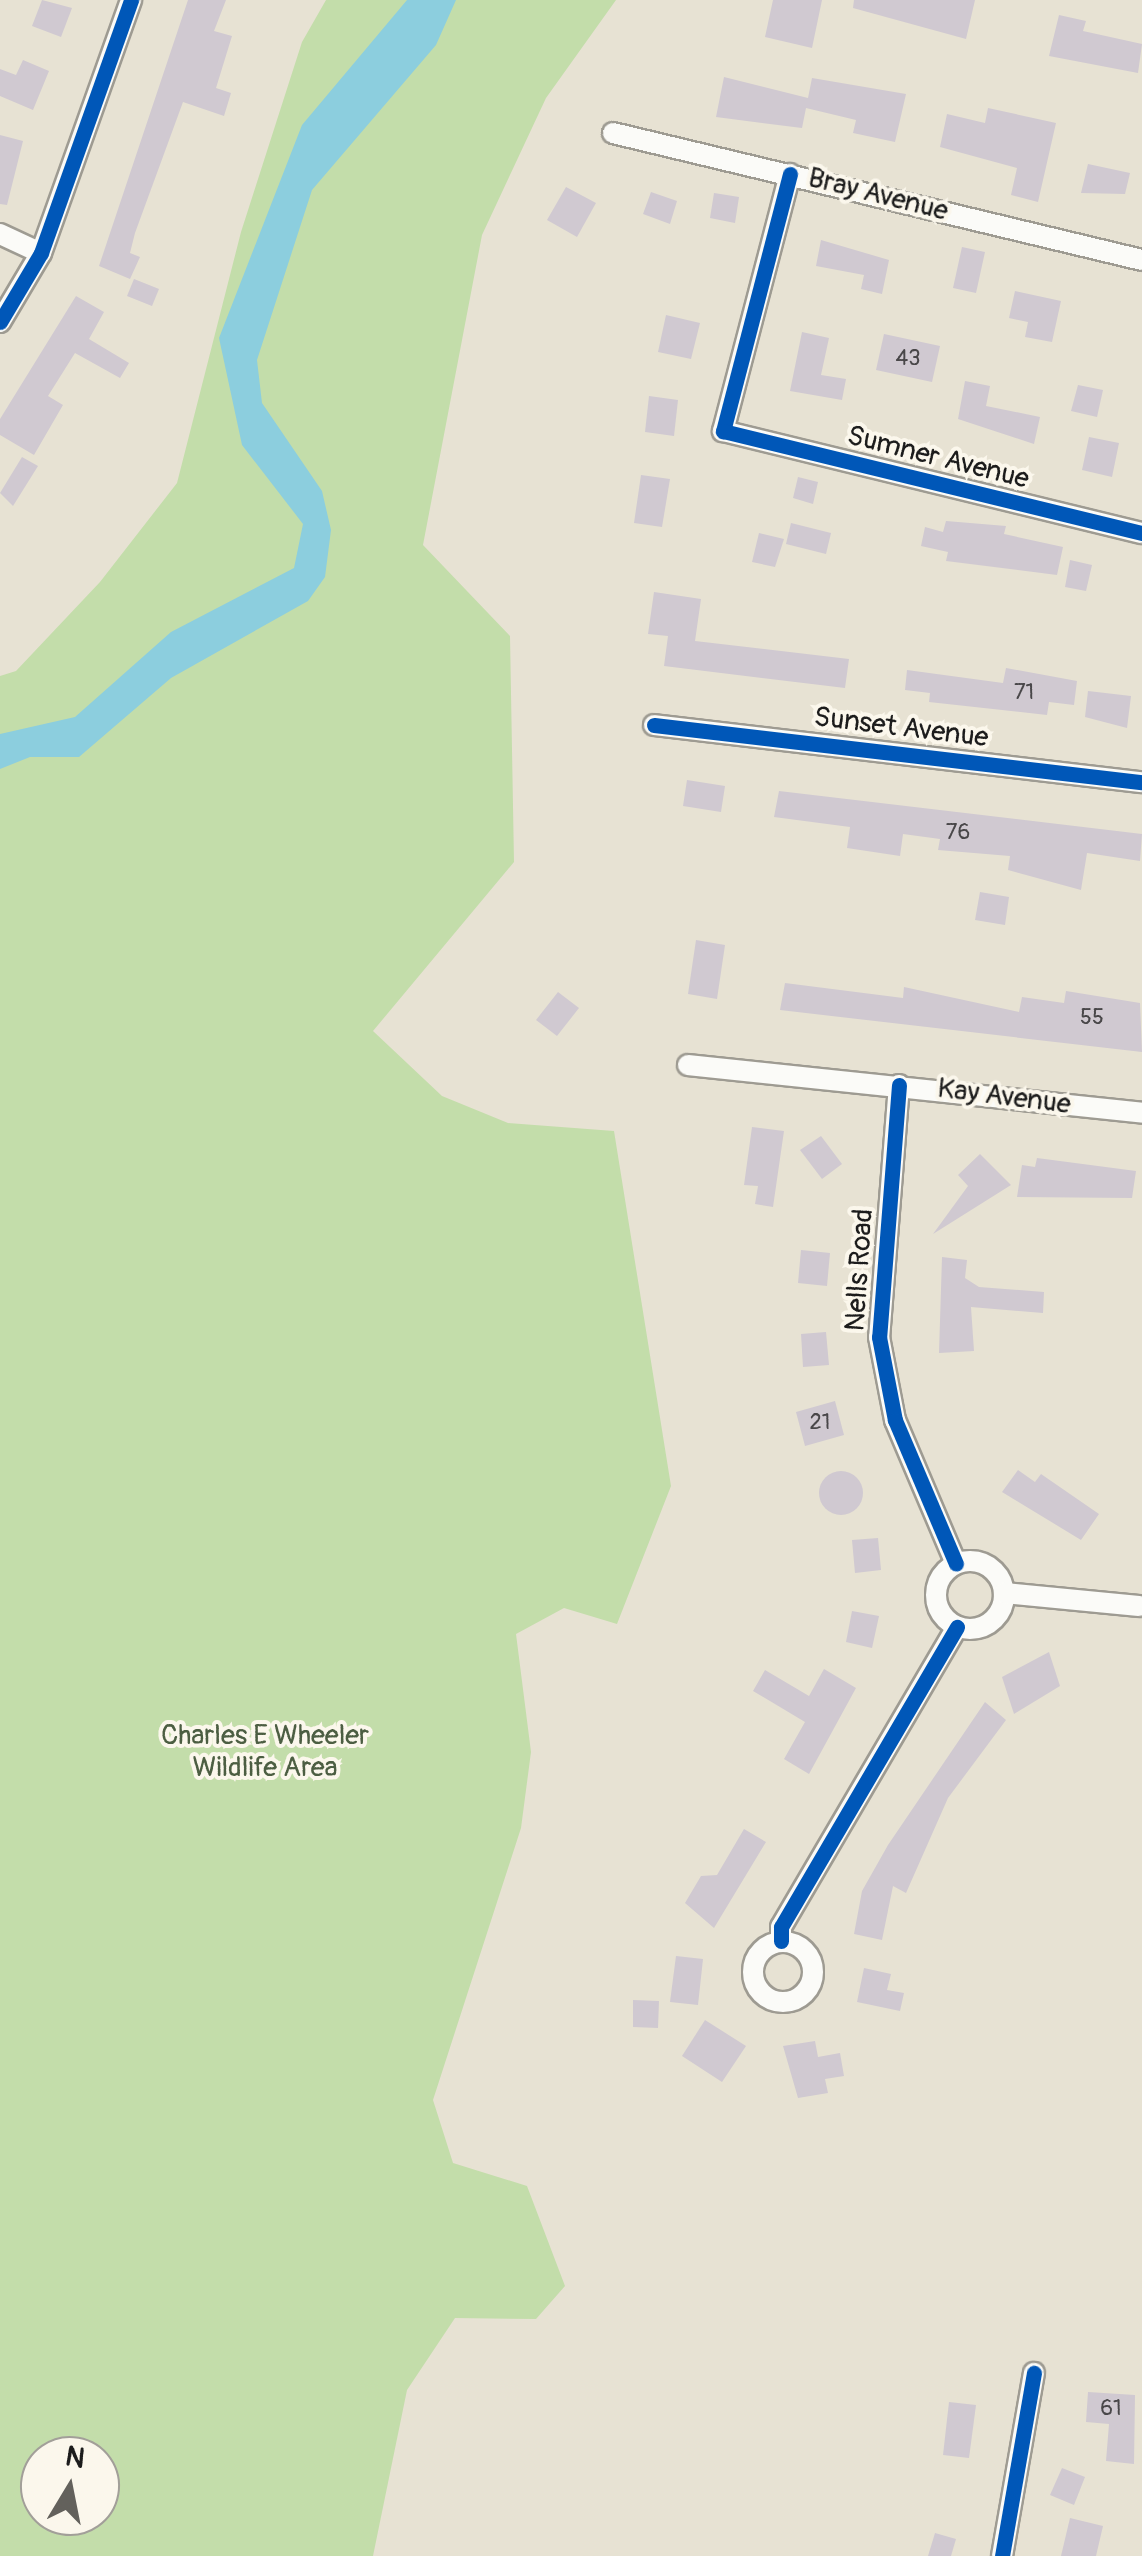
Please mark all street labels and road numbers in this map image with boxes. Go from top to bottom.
street label: Bray Avenue [805,161,951,229]
street label: Sumner Avenue [844,419,1032,497]
street label: Sunset Avenue [812,701,990,755]
street label: Kay Avenue [935,1072,1073,1122]
street label: Nells Road [839,1208,881,1332]

